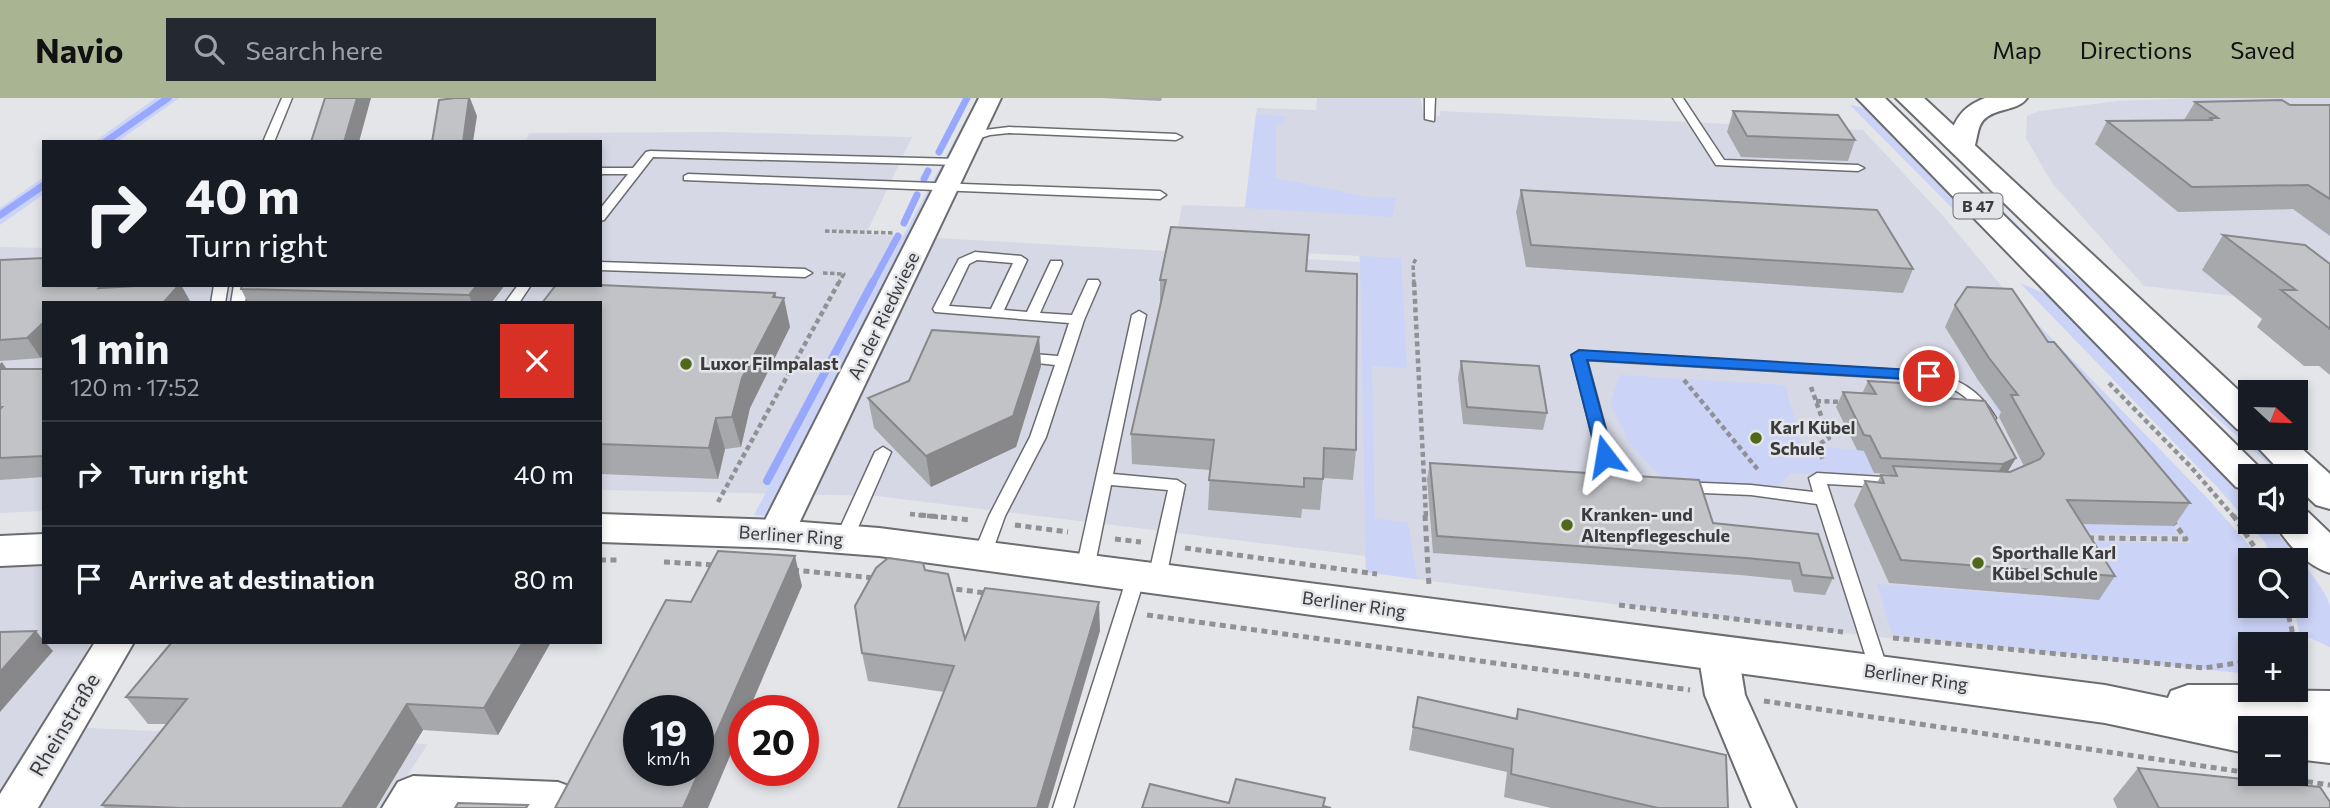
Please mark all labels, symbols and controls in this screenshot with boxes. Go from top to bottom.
search box [166,18,656,81]
text: Navio [35,29,124,70]
icon: search [190,30,228,68]
text: Search here [246,34,383,65]
text: Map [1992,35,2042,64]
text: Directions [2080,35,2192,64]
text: Saved [2230,35,2295,64]
text: 40 m [185,164,300,224]
icon: right [70,168,161,259]
road number: B 47 [1954,194,2002,218]
text: Turn right [185,224,328,264]
street label: An der Riedwiese [843,248,924,383]
text: 1 min [70,321,170,373]
button: close [500,324,574,398]
pin [1899,346,1959,406]
place label: Luxor Filmpalast [700,352,839,374]
marker: Luxor Filmpalast [678,356,694,372]
icon: arrive [1910,357,1948,395]
text: 120 m · 17:52 [70,373,200,401]
north arrow [2238,380,2308,450]
map controls [2238,380,2308,786]
place label: Karl Kübel Schule [1770,416,1855,459]
position arrow [1568,419,1642,493]
marker: Karl Kübel Schule [1748,430,1764,446]
icon: right [70,455,108,493]
text: Turn right [129,458,248,489]
text: 40 m [514,458,574,489]
button: sound [2238,464,2308,534]
place label: Kranken- und Altenpflegeschule [1581,503,1730,546]
marker: Kranken- und Altenpflegeschule [1559,517,1575,533]
street label: Berliner Ring [738,520,844,550]
place label: Sporthalle Karl Kübel Schule [1992,541,2116,584]
button: search [2238,548,2308,618]
marker: Sporthalle Karl Kübel Schule [1970,555,1986,571]
icon: arrive [70,560,108,598]
text: Arrive at destination [129,563,375,594]
text: 80 m [514,563,574,594]
street label: Berliner Ring [1301,586,1408,622]
button: + [2238,632,2308,702]
street label: Berliner Ring [1863,659,1970,695]
street label: Rheinstraße [23,668,104,780]
speed limit sign: 20 [728,695,819,786]
text: 19 [650,710,687,753]
button: − [2238,716,2308,786]
text: km/h [647,747,690,769]

